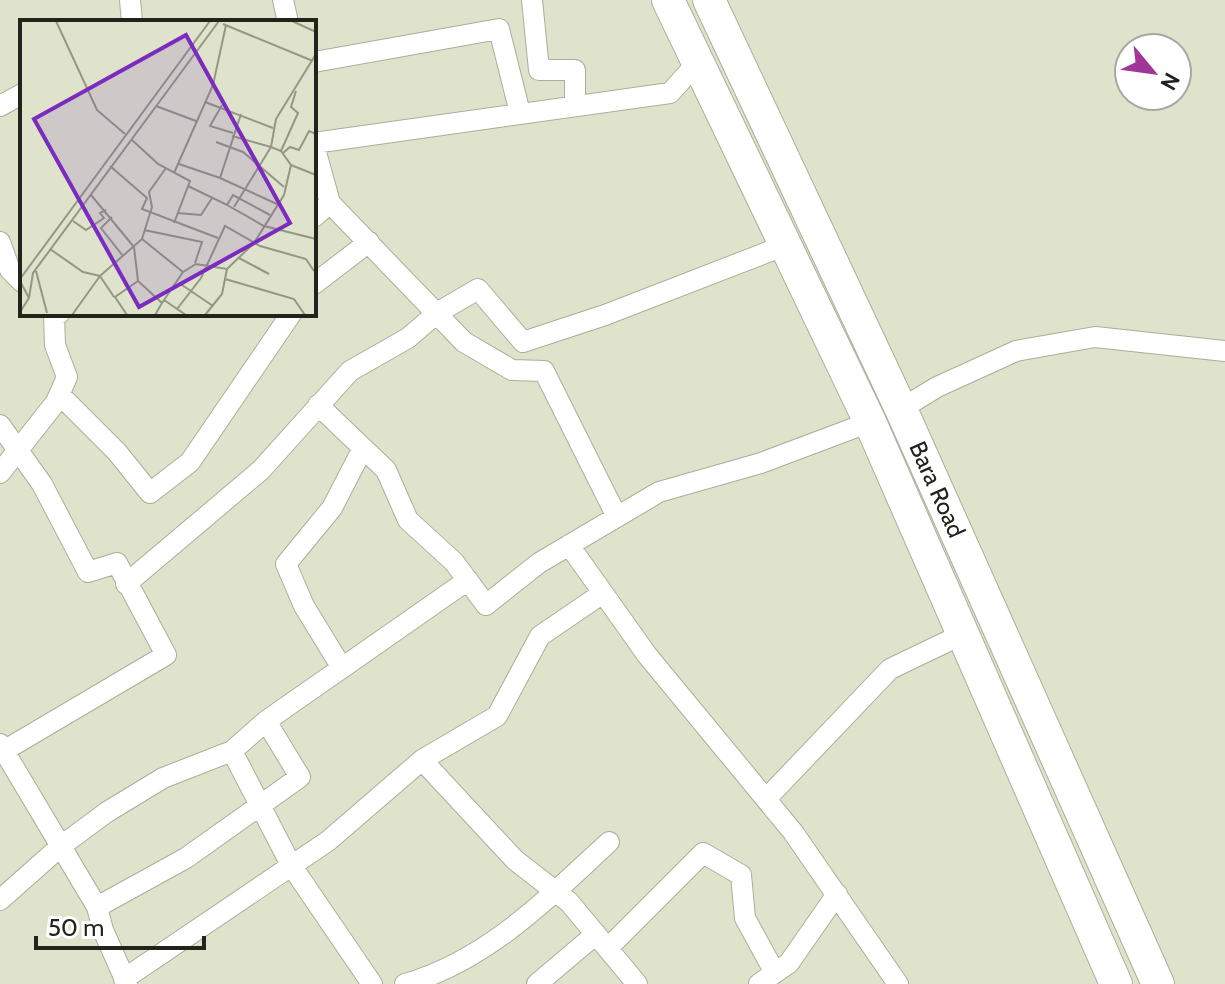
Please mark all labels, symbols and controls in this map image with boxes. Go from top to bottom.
inset map [20,20,316,316]
north arrow [1113,32,1193,112]
text: N [1154,68,1186,95]
street label: Bara Road [903,437,972,542]
scale bar [36,900,204,950]
text: 50 m [48,913,104,942]

